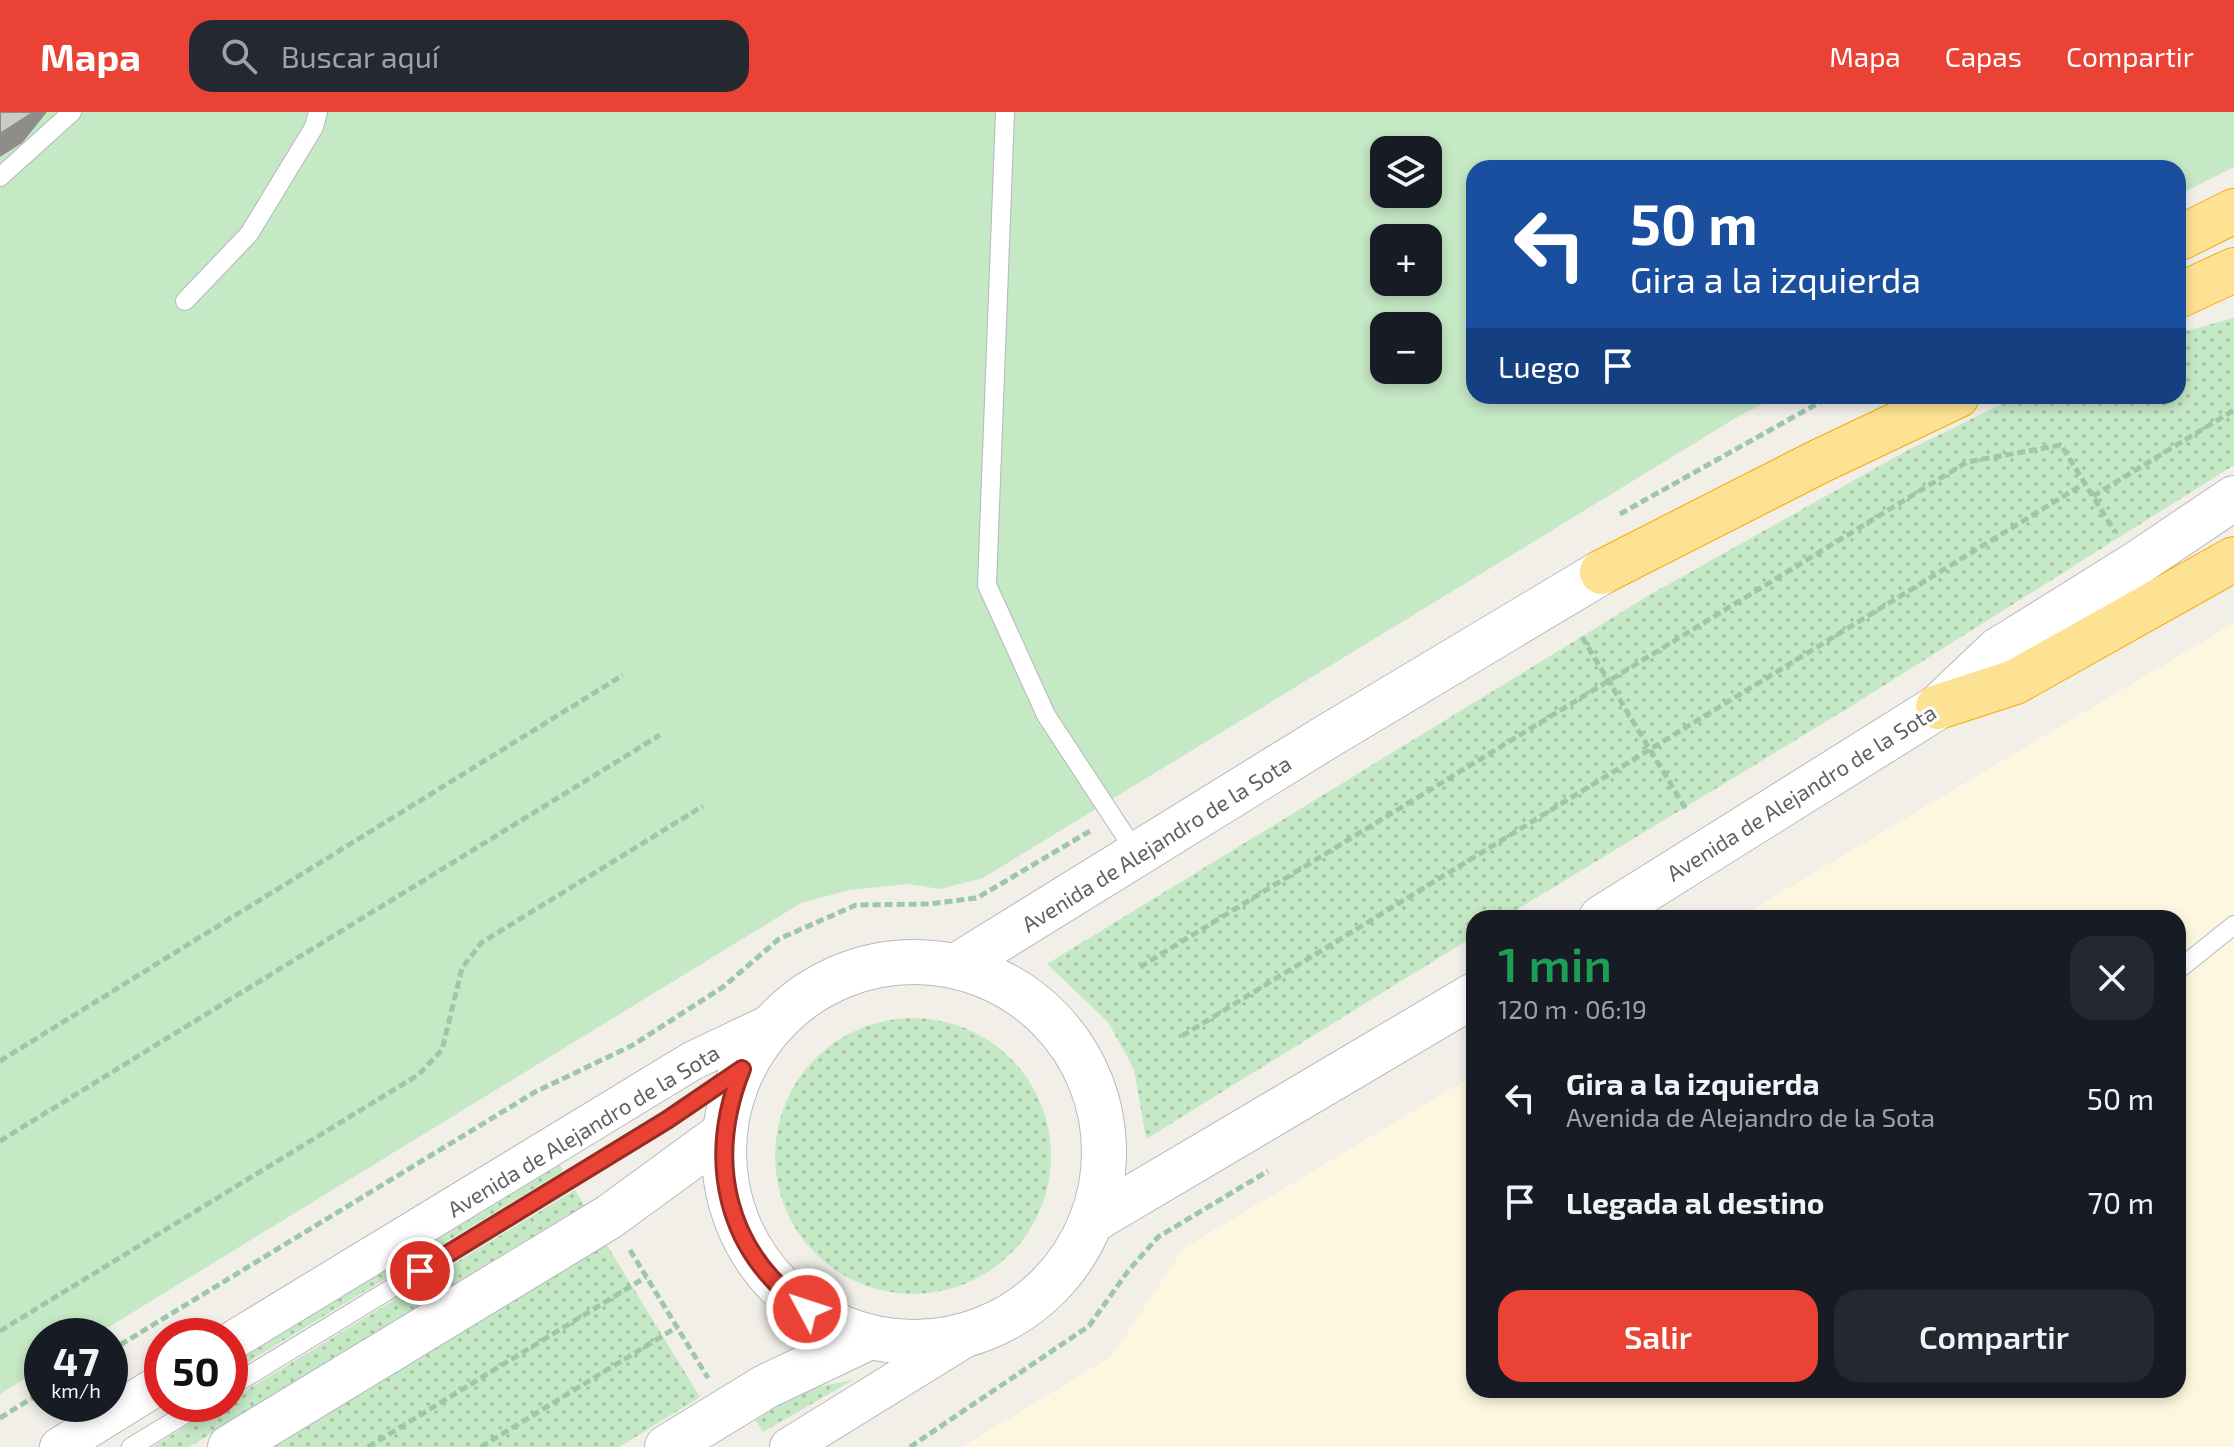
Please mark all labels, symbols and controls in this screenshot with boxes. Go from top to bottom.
search box [189,20,749,92]
text: Mapa [40,33,141,79]
icon: search [217,34,261,78]
text: Buscar aquí [281,38,439,74]
text: Mapa [1829,39,1901,73]
text: Capas [1945,39,2022,73]
text: Compartir [2066,39,2194,73]
map controls [1370,136,1442,384]
button: layers [1370,136,1442,208]
text: 50 m [1630,189,1758,256]
icon: left [1498,192,1602,296]
button: + [1370,224,1442,296]
text: Gira a la izquierda [1630,257,1921,300]
button: − [1370,312,1442,384]
icon: arrive [1596,344,1640,388]
text: Luego [1498,348,1580,384]
street label: Avenida de Alejandro de la Sota [1662,698,1941,887]
street label: Avenida de Alejandro de la Sota [1017,749,1296,938]
text: 1 min [1498,934,1612,992]
button: close [2070,936,2154,1020]
text: 120 m · 06:19 [1498,993,1647,1024]
street label: Avenida de Alejandro de la Sota [442,1038,724,1222]
text: Gira a la izquierda [1566,1065,1820,1101]
icon: left [1498,1076,1542,1120]
text: 50 m [2087,1080,2154,1116]
text: Avenida de Alejandro de la Sota [1566,1101,1935,1132]
icon: arrive [1498,1180,1542,1224]
text: Llegada al destino [1566,1184,1825,1220]
text: 70 m [2088,1184,2154,1220]
pin [386,1237,454,1305]
icon: arrive [398,1249,442,1293]
position arrow [765,1267,849,1351]
button: Salir [1498,1290,1818,1382]
button: Compartir [1834,1290,2154,1382]
speed limit sign: 50 [144,1318,248,1422]
text: 47 [53,1336,99,1384]
text: km/h [51,1378,101,1402]

